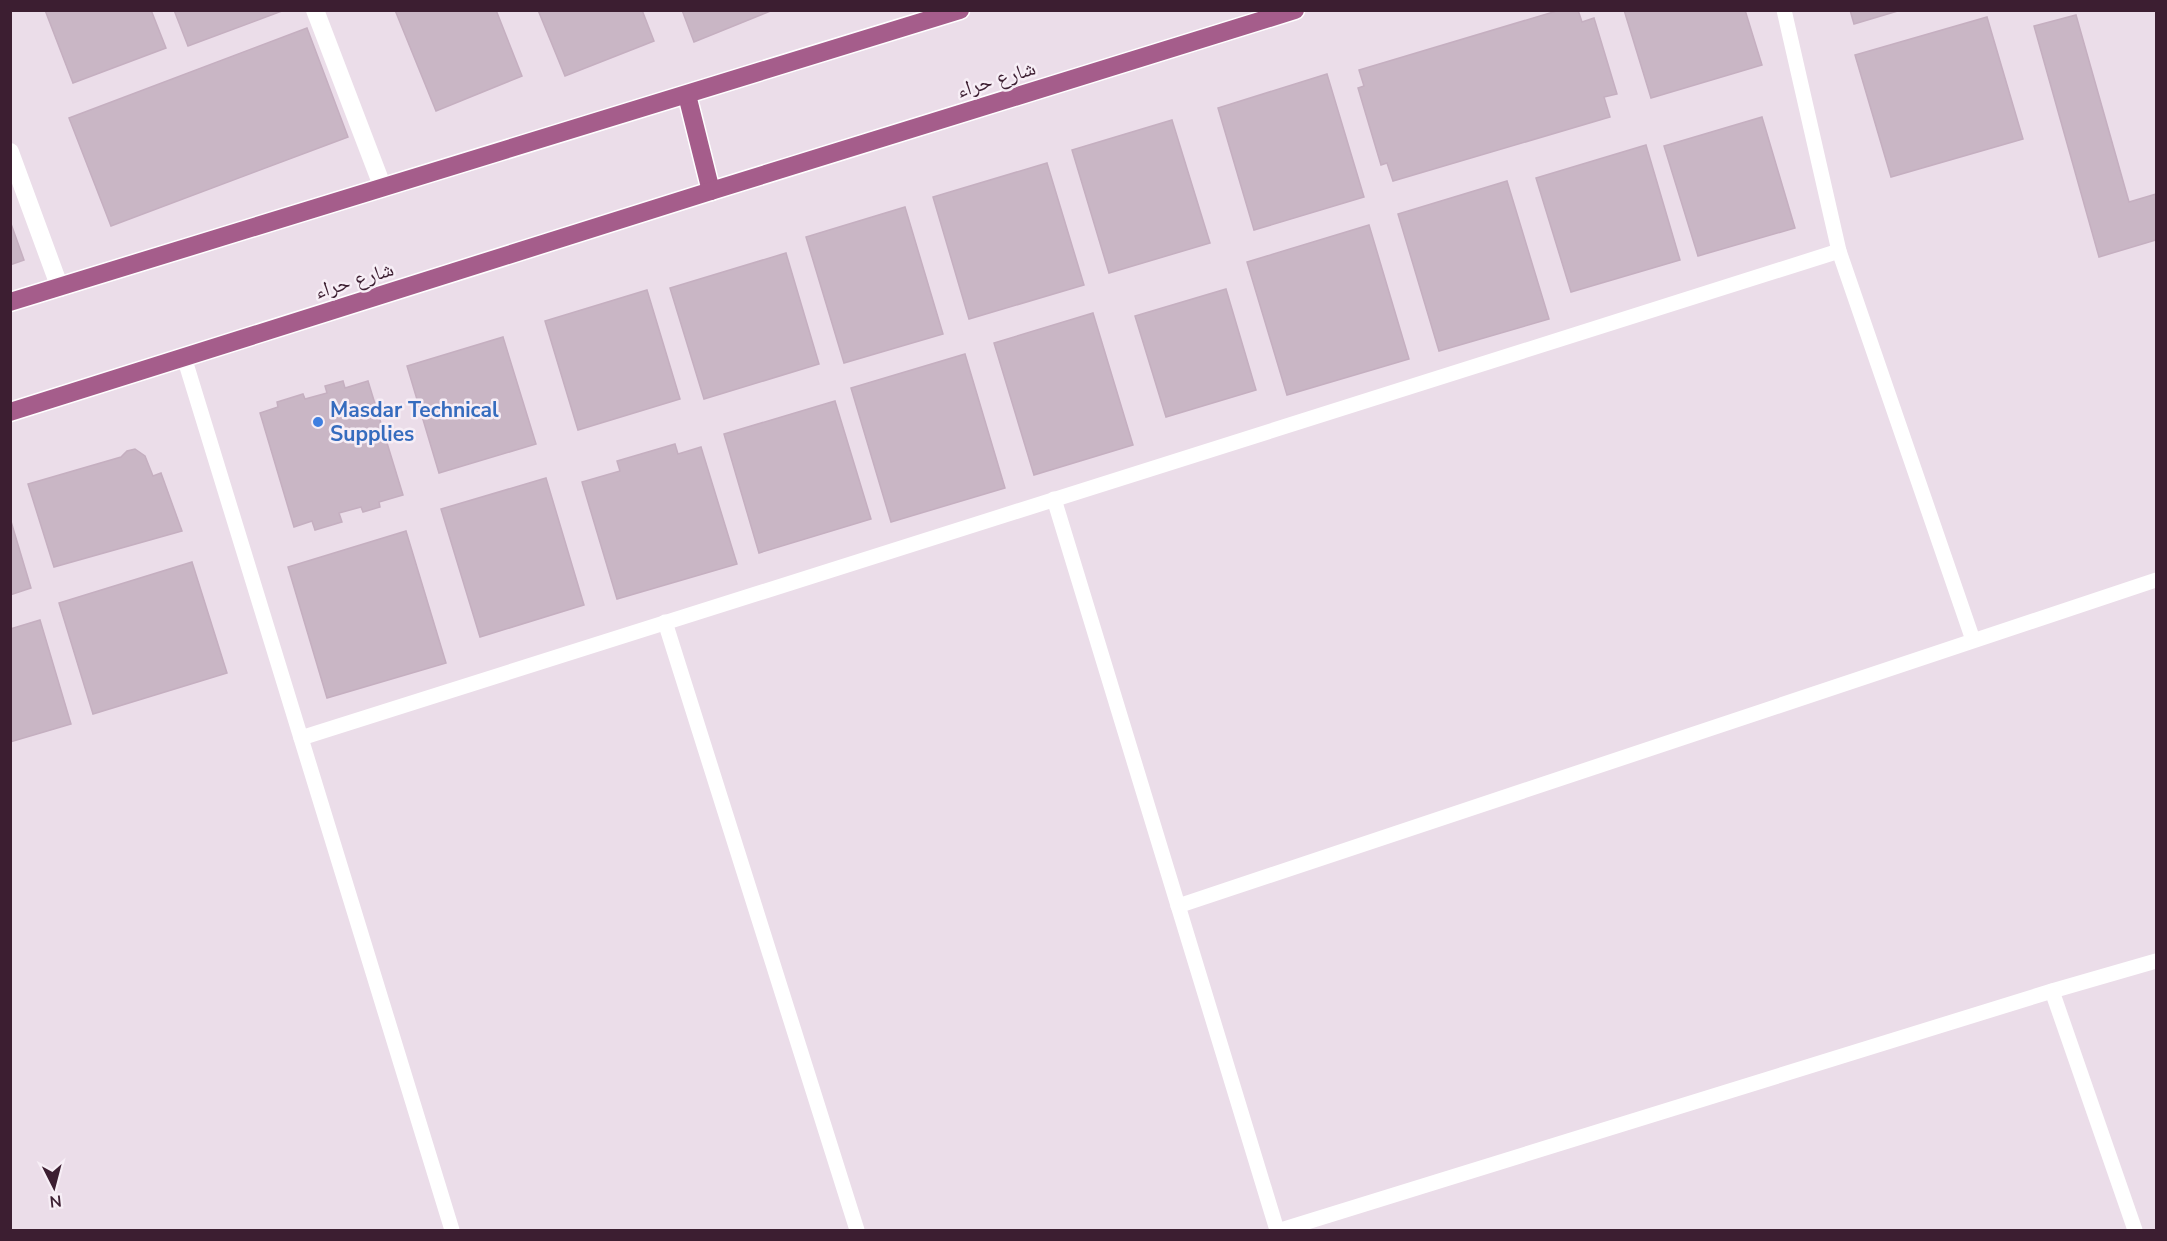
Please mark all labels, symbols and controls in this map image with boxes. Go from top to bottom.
street label: شارع حراء [953,54,1039,104]
street label: شارع حراء [311,255,397,305]
place label: Masdar Technical Supplies [330,396,499,448]
marker: Masdar Technical Supplies [311,415,325,429]
north arrow [24,1157,84,1217]
text: N [48,1189,63,1212]

